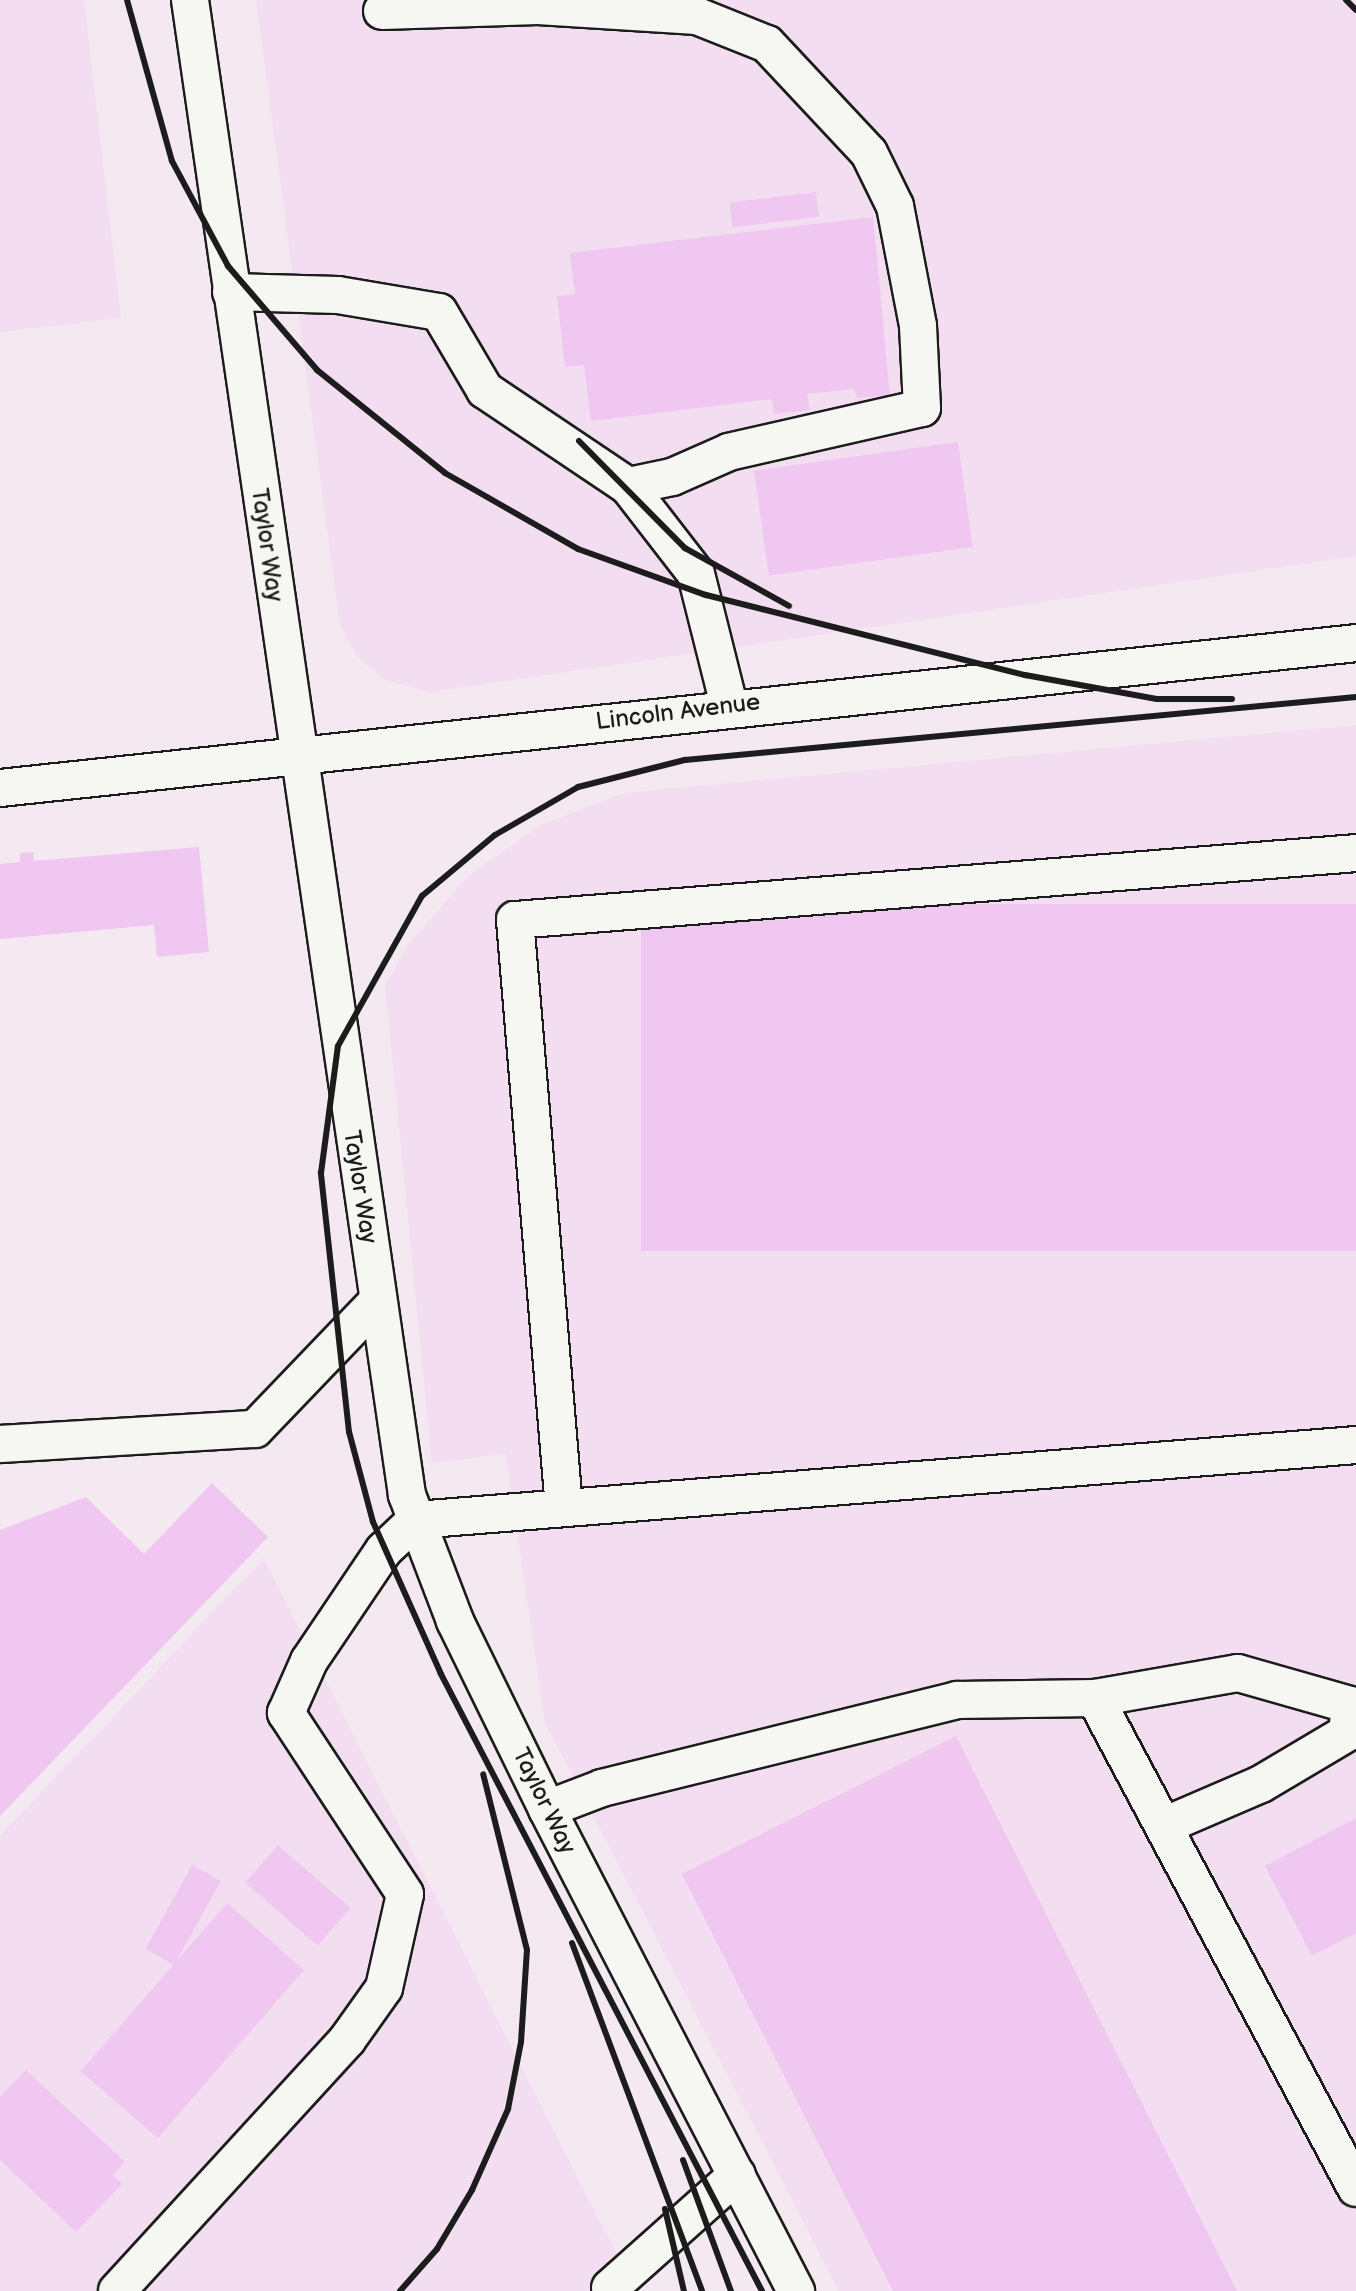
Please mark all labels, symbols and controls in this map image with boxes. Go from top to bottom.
street label: Taylor Way [245,486,289,604]
street label: Lincoln Avenue [594,688,762,736]
street label: Taylor Way [337,1128,383,1246]
street label: Taylor Way [506,1743,582,1859]

